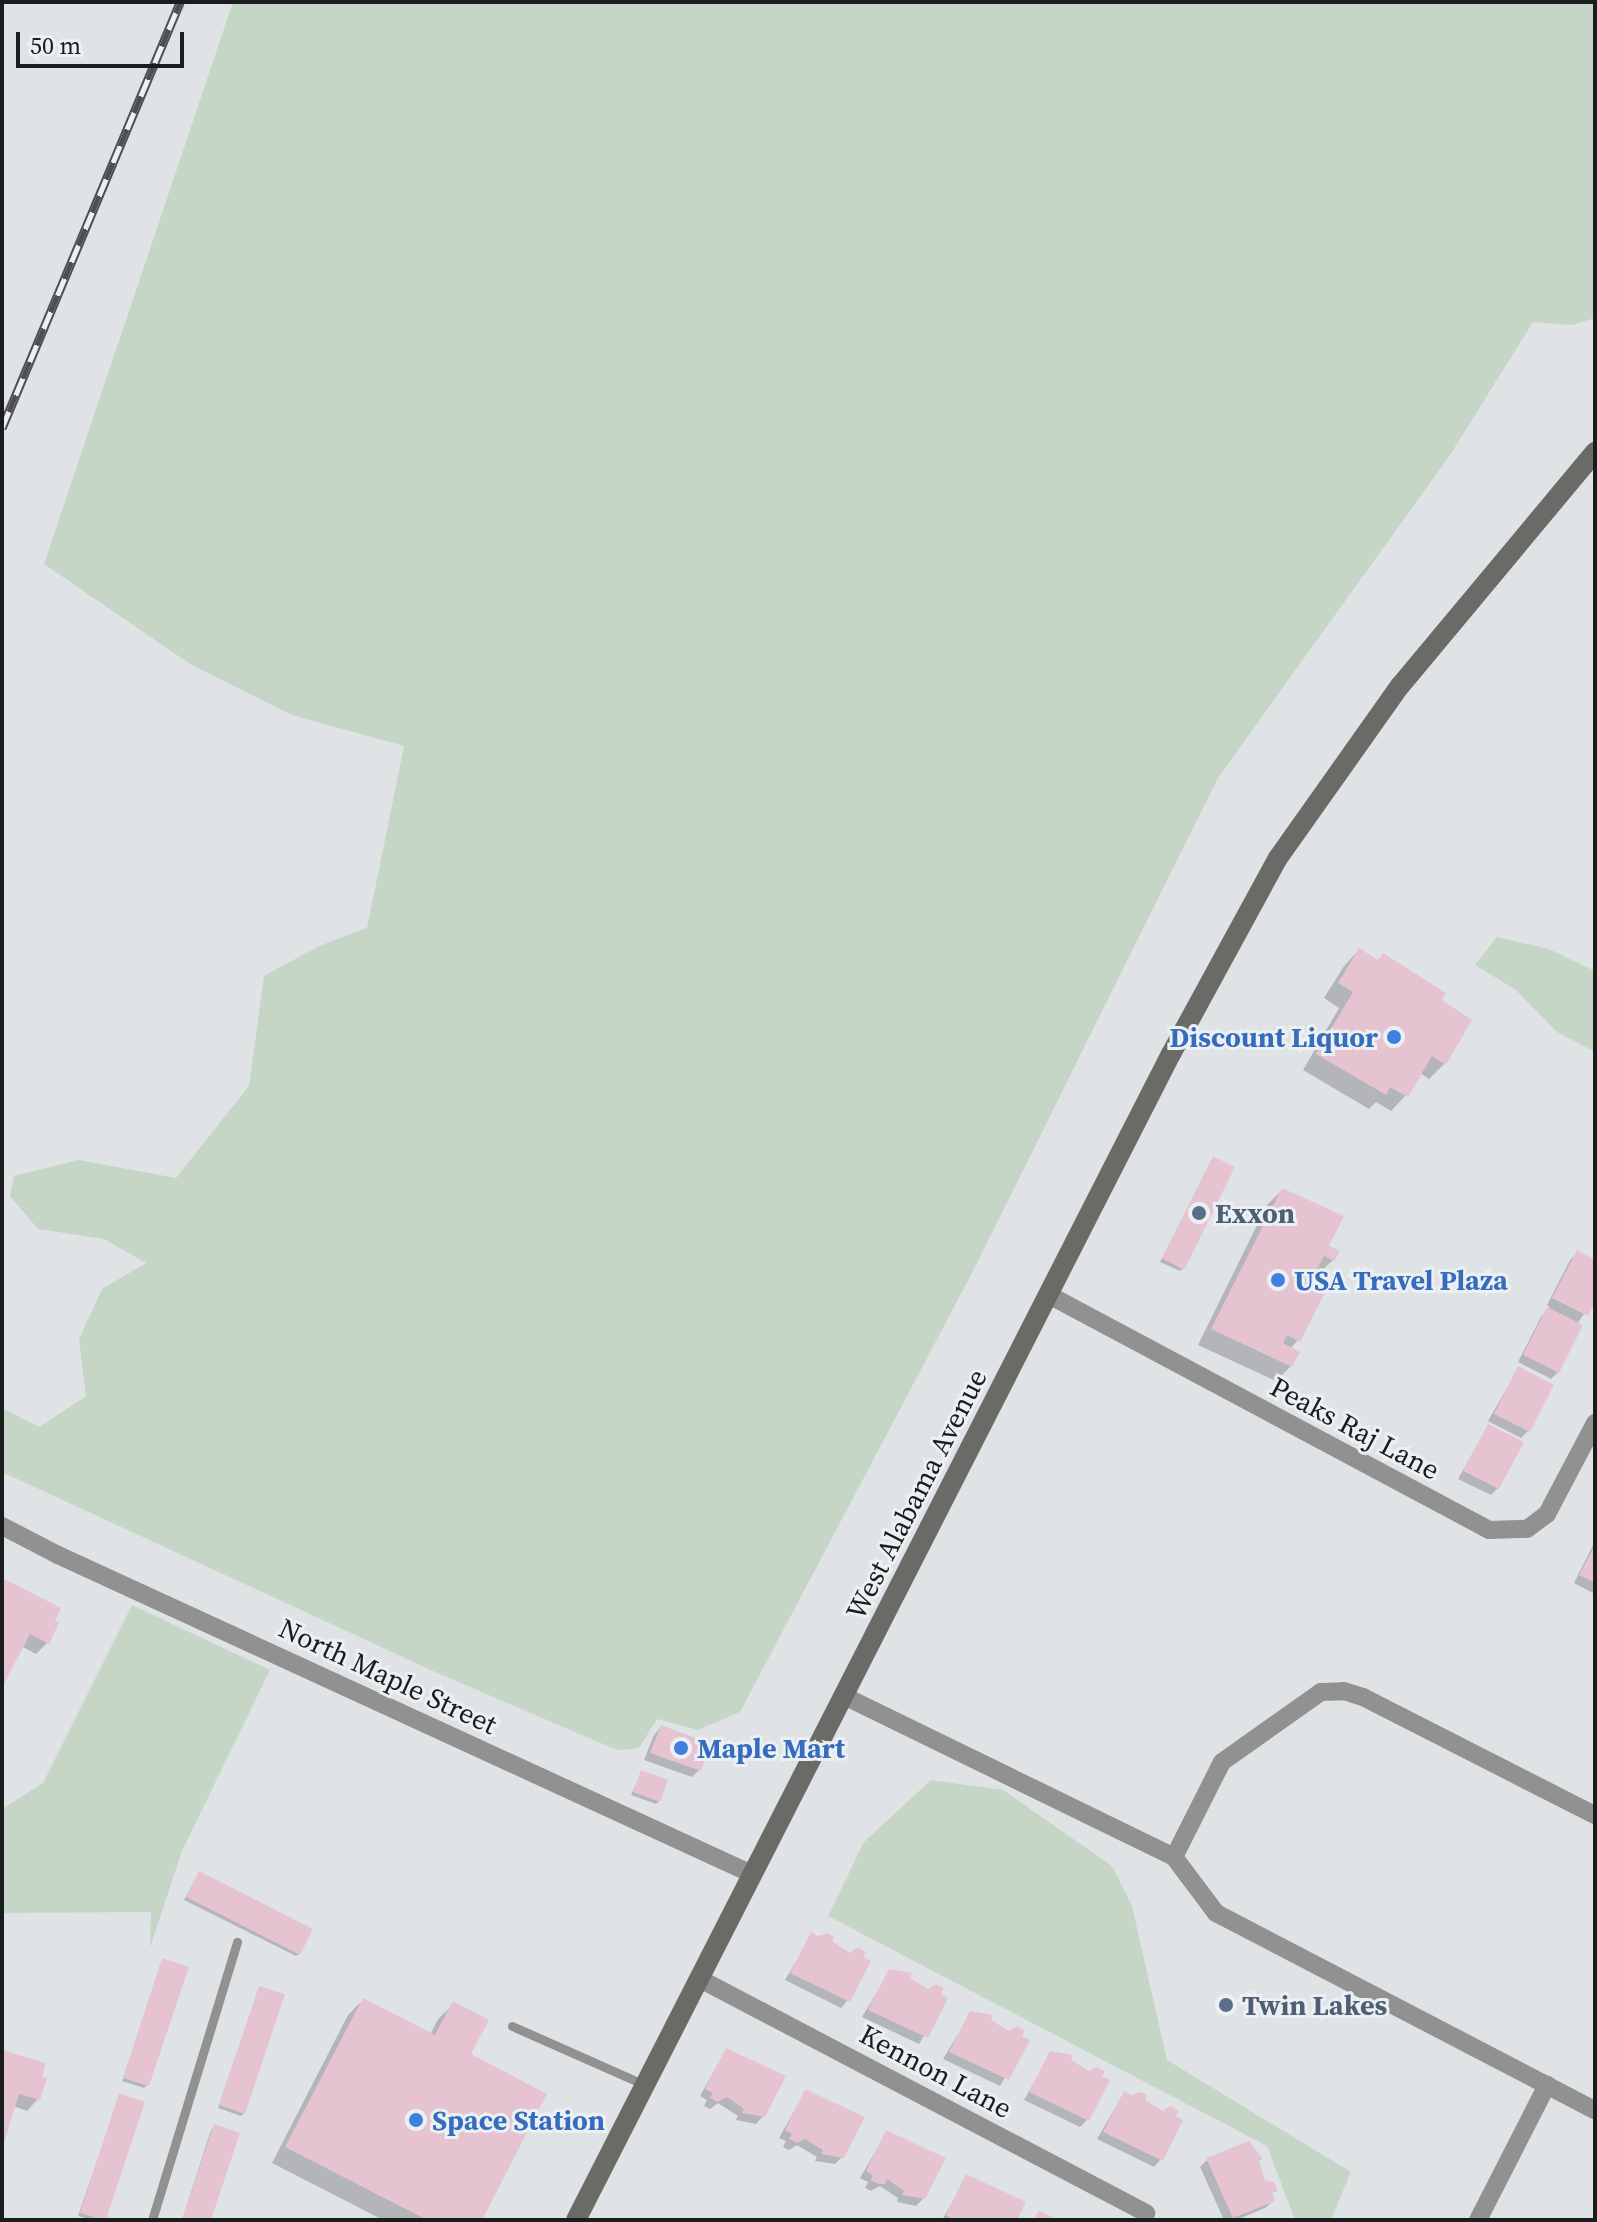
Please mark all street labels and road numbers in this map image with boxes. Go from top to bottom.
street label: West Alabama Avenue [838,1363,994,1625]
street label: Peaks Raj Lane [1265,1369,1445,1487]
street label: North Maple Street [274,1611,502,1741]
street label: Kennon Lane [854,2017,1018,2125]

